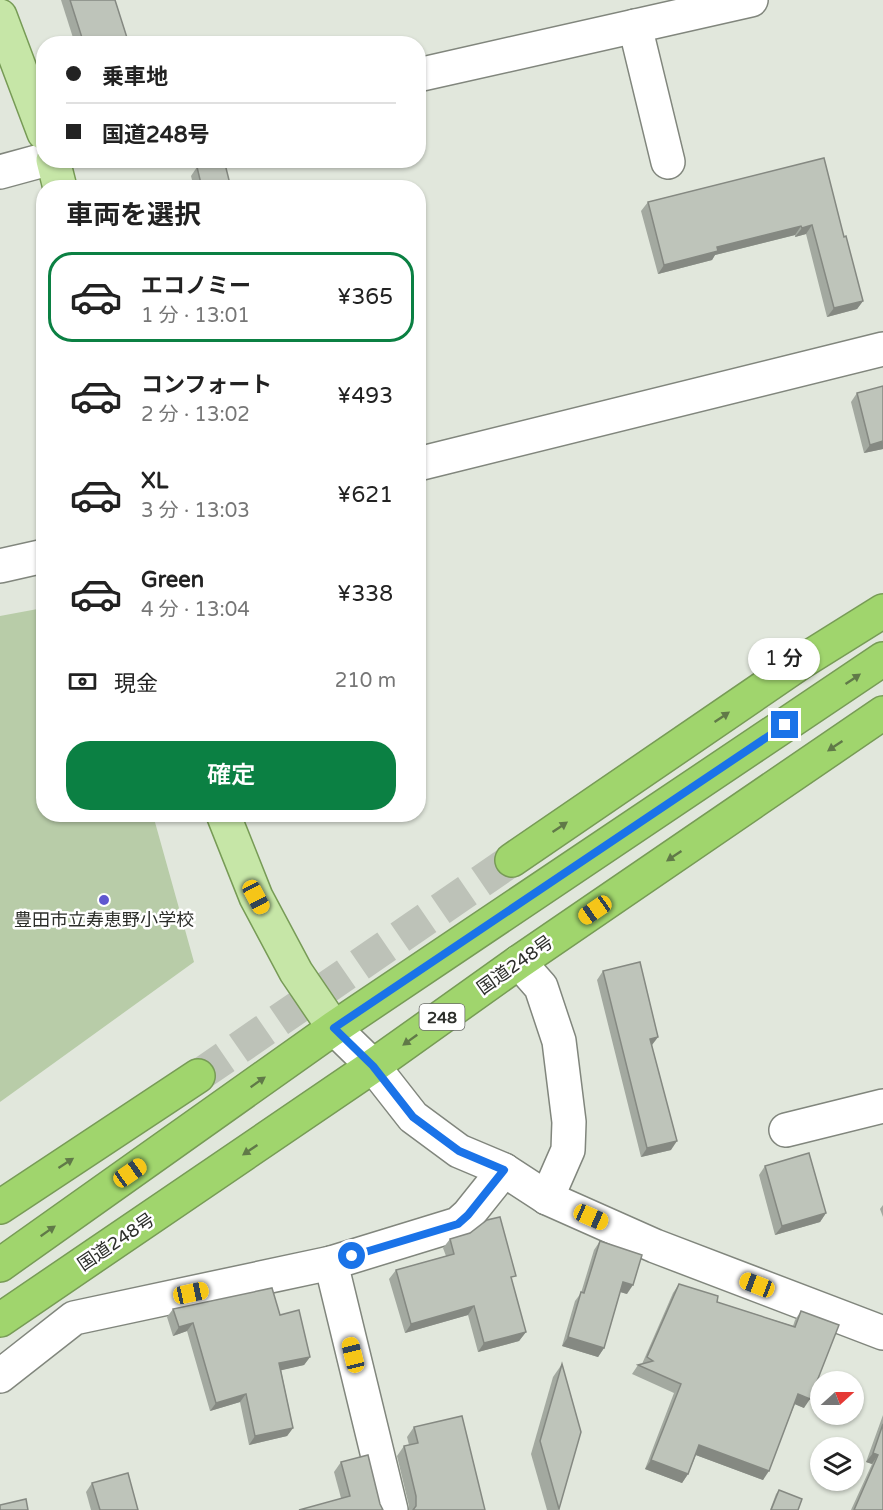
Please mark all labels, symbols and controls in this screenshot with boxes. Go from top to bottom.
text: 乗車地 [102,64,168,90]
text: 国道248号 [102,122,209,148]
text: 車両を選択 [66,199,201,232]
icon: car [69,270,123,324]
text: エコノミー [141,273,251,299]
text: ¥365 [337,284,393,310]
text: 1 分 · 13:01 [141,304,250,328]
icon: car [69,369,123,423]
text: コンフォート [141,372,272,398]
text: ¥493 [337,383,393,409]
text: 2 分 · 13:02 [141,403,250,427]
icon: car [69,468,123,522]
text: XL [141,468,168,494]
text: ¥621 [337,482,393,508]
text: 3 分 · 13:03 [141,499,250,523]
icon: car [69,567,123,621]
text: Green [141,567,204,593]
text: ¥338 [337,581,393,607]
text: 4 分 · 13:04 [141,598,250,622]
callout: 1 分 [749,638,821,680]
text: 1 分 [765,647,803,671]
icon: cash [66,665,99,698]
text: 210 m [335,669,396,693]
text: 現金 [114,671,158,697]
one-way arrow [844,673,860,685]
one-way arrow [713,711,729,723]
route end [771,711,798,738]
one-way arrow [827,740,843,752]
button: 確定 [66,741,396,810]
one-way arrow [552,821,569,832]
one-way arrow [666,850,682,862]
car [240,877,272,917]
car [575,892,615,928]
marker: 豊田市立寿恵野小学校 [97,893,111,907]
place label: 豊田市立寿恵野小学校 [14,909,194,931]
street label: 国道248号 [473,931,557,999]
road number: 248 [420,1004,464,1030]
one-way arrow [403,1033,418,1045]
one-way arrow [250,1076,266,1088]
one-way arrow [242,1144,258,1156]
car [110,1155,150,1191]
one-way arrow [58,1157,74,1169]
car [571,1201,611,1233]
street label: 国道248号 [73,1208,159,1276]
one-way arrow [39,1225,55,1237]
route start [338,1242,365,1269]
car [737,1270,777,1300]
car [172,1280,210,1306]
car [340,1335,366,1375]
north arrow [810,1371,864,1425]
map controls [810,1371,864,1491]
button: layers [810,1437,864,1491]

